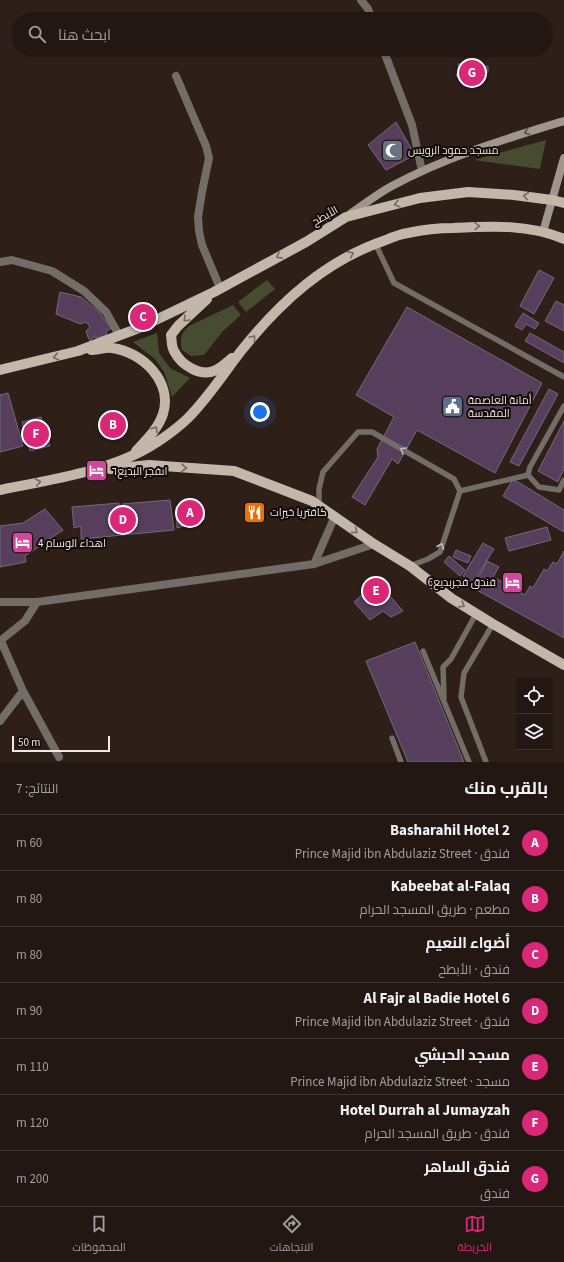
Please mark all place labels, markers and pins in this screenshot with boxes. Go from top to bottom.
pin: G [459,58,485,88]
mosque icon: مسجد حمود الرويس [379,137,405,163]
place label: مسجد حمود الرويس [408,143,499,158]
pin: C [130,302,156,332]
public building icon: أمانة العاصمة المقدسة [440,393,466,419]
place label: أمانة العاصمة المقدسة [468,393,532,421]
pin: B [100,410,126,440]
pin: F [23,419,49,449]
hotel icon: اىفجر البديع٦ [83,458,109,484]
place label: اىفجر البديع٦ [112,464,167,479]
pin: A [177,498,203,528]
restaurant icon: كافتريا خيرات [241,499,267,525]
pin: D [110,505,136,535]
place label: كافتريا خيرات [270,505,327,520]
hotel icon: اهداء الوسام 4 [9,530,35,556]
place label: اهداء الوسام 4 [38,536,106,551]
hotel icon: فندق فجربديع6 [499,569,525,595]
place label: فندق فجربديع6 [428,575,496,590]
pin: E [363,576,389,606]

